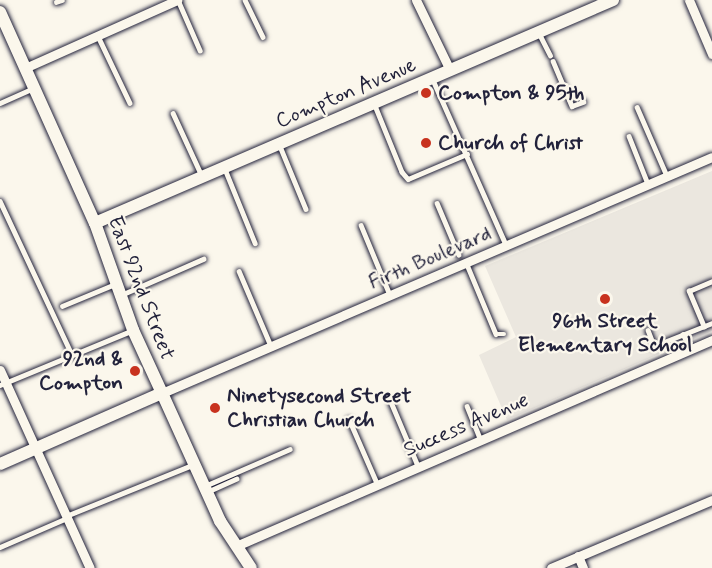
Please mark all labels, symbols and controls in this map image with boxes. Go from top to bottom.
street label: Compton Avenue [270,51,422,135]
place label: Compton & 95th [438,80,584,106]
marker: Compton & 95th [419,86,433,100]
place label: Church of Christ [438,130,589,156]
marker: Church of Christ [419,136,433,150]
street label: East 92nd Street [102,213,180,363]
street label: Firth Boulevard [365,221,495,295]
marker: 96th Street Elementary School [598,292,612,306]
place label: 96th Street Elementary School [518,308,692,358]
place label: 92nd & Compton [39,346,123,396]
marker: 92nd & Compton [128,364,142,378]
place label: Ninetysecond Street Christian Church [227,383,410,433]
street label: Success Avenue [398,387,534,463]
marker: Ninetysecond Street Christian Church [208,401,222,415]

